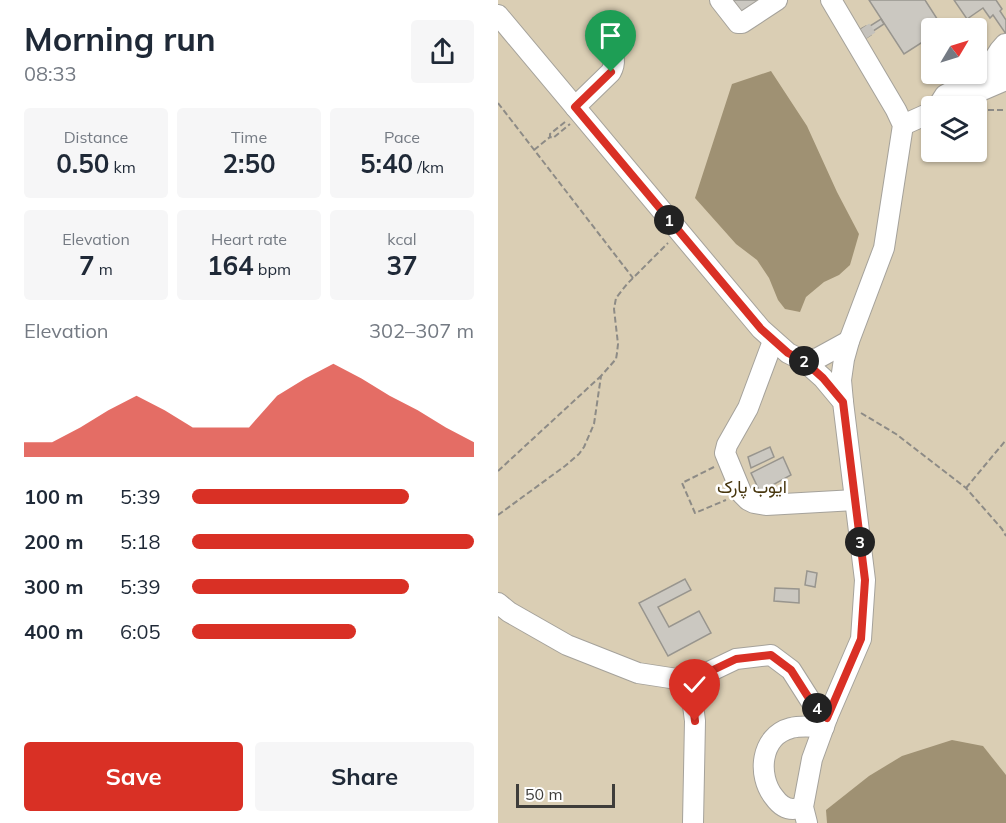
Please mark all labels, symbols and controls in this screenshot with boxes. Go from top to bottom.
pin [585,10,636,72]
text: Morning run [24,18,216,59]
north arrow [921,18,987,84]
map controls [921,18,987,162]
icon: arrive [594,19,627,52]
button: share [411,20,474,83]
text: 08:33 [24,61,77,86]
button: layers [921,96,987,162]
text: Distance [64,127,128,147]
text: Time [231,127,267,147]
text: Pace [384,127,420,147]
text: 0.50 [56,147,109,180]
text: 2:50 [222,147,276,180]
text: 5:40 [360,147,413,180]
text: km [109,157,136,177]
text: /km [413,157,444,177]
pin: 1 [654,205,684,235]
text: 1 [664,210,674,230]
text: Elevation [62,229,130,249]
text: Heart rate [211,229,287,249]
text: kcal [387,229,417,249]
text: 7 [79,249,95,282]
text: 164 [207,249,254,282]
text: 37 [386,249,418,282]
text: m [95,259,113,279]
text: bpm [254,259,291,279]
text: Elevation [24,318,109,343]
text: 302–307 m [369,318,474,343]
pin: 2 [789,346,819,376]
text: 2 [799,351,809,371]
park label: ایوب پارک [717,475,787,499]
text: 100 m [24,484,83,509]
text: 5:39 [120,484,161,509]
pin: 3 [845,527,875,557]
text: 200 m [24,529,83,554]
text: 5:18 [120,529,161,554]
text: 3 [855,532,865,552]
text: 300 m [24,574,83,599]
text: 5:39 [120,574,161,599]
text: 400 m [24,619,83,644]
text: 6:05 [120,619,161,644]
pin [669,659,720,721]
icon: check [678,668,711,701]
pin: 4 [802,693,832,723]
text: 4 [812,698,822,718]
button: Save [24,742,243,811]
button: Share [255,742,474,811]
scale bar [516,781,615,808]
text: 50 m [525,784,562,804]

